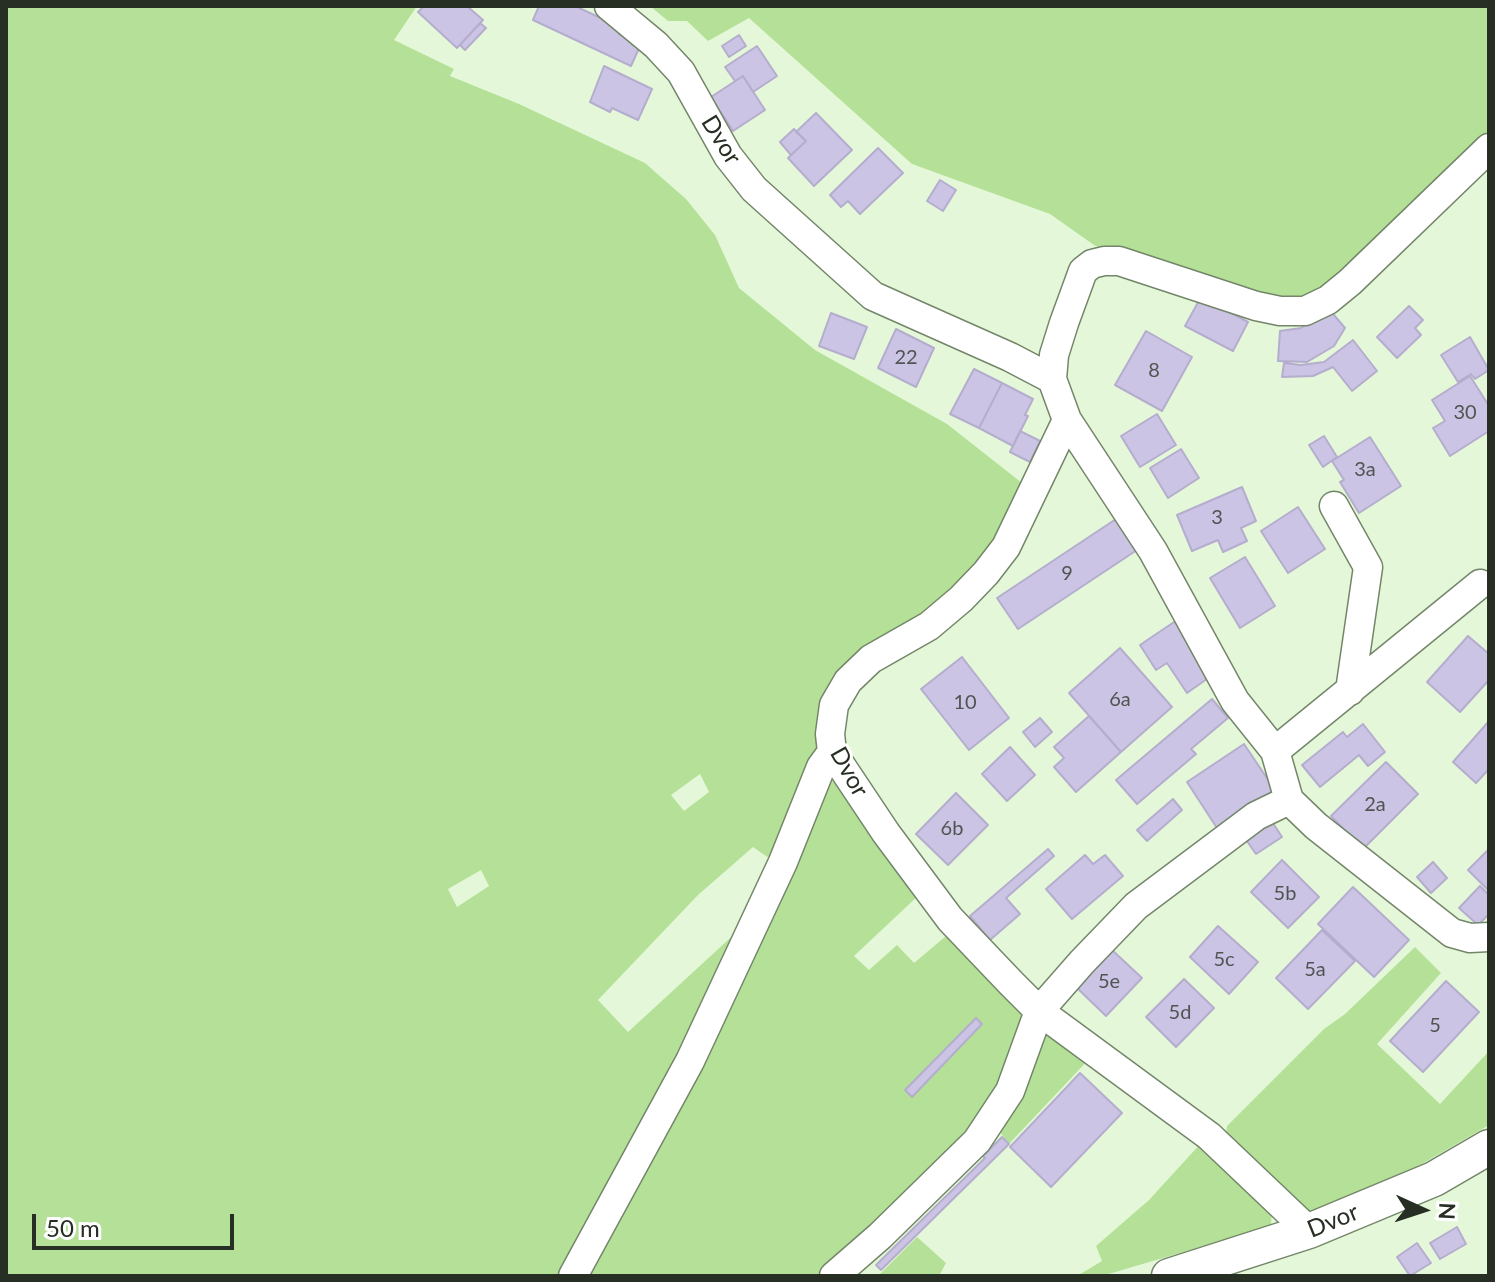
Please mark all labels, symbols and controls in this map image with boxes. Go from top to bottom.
street label: Dvor [695,110,747,170]
house number: 22 [894,346,918,370]
house number: 8 [1148,359,1160,383]
house number: 30 [1453,401,1477,425]
house number: 3a [1354,458,1376,482]
house number: 3 [1211,506,1223,530]
house number: 9 [1061,562,1073,586]
house number: 6a [1109,688,1131,712]
house number: 10 [953,691,977,715]
street label: Dvor [824,742,874,802]
house number: 2a [1364,793,1386,817]
house number: 6b [941,817,963,841]
house number: 5b [1274,882,1296,906]
house number: 5c [1213,948,1235,972]
house number: 5a [1304,958,1326,982]
house number: 5e [1098,970,1120,994]
house number: 5d [1169,1001,1191,1025]
house number: 5 [1429,1014,1441,1038]
north arrow [1383,1170,1463,1250]
scale bar [36,1198,238,1248]
street label: Dvor [1303,1198,1363,1244]
text: N [1434,1202,1461,1220]
text: 50 m [46,1213,100,1242]

